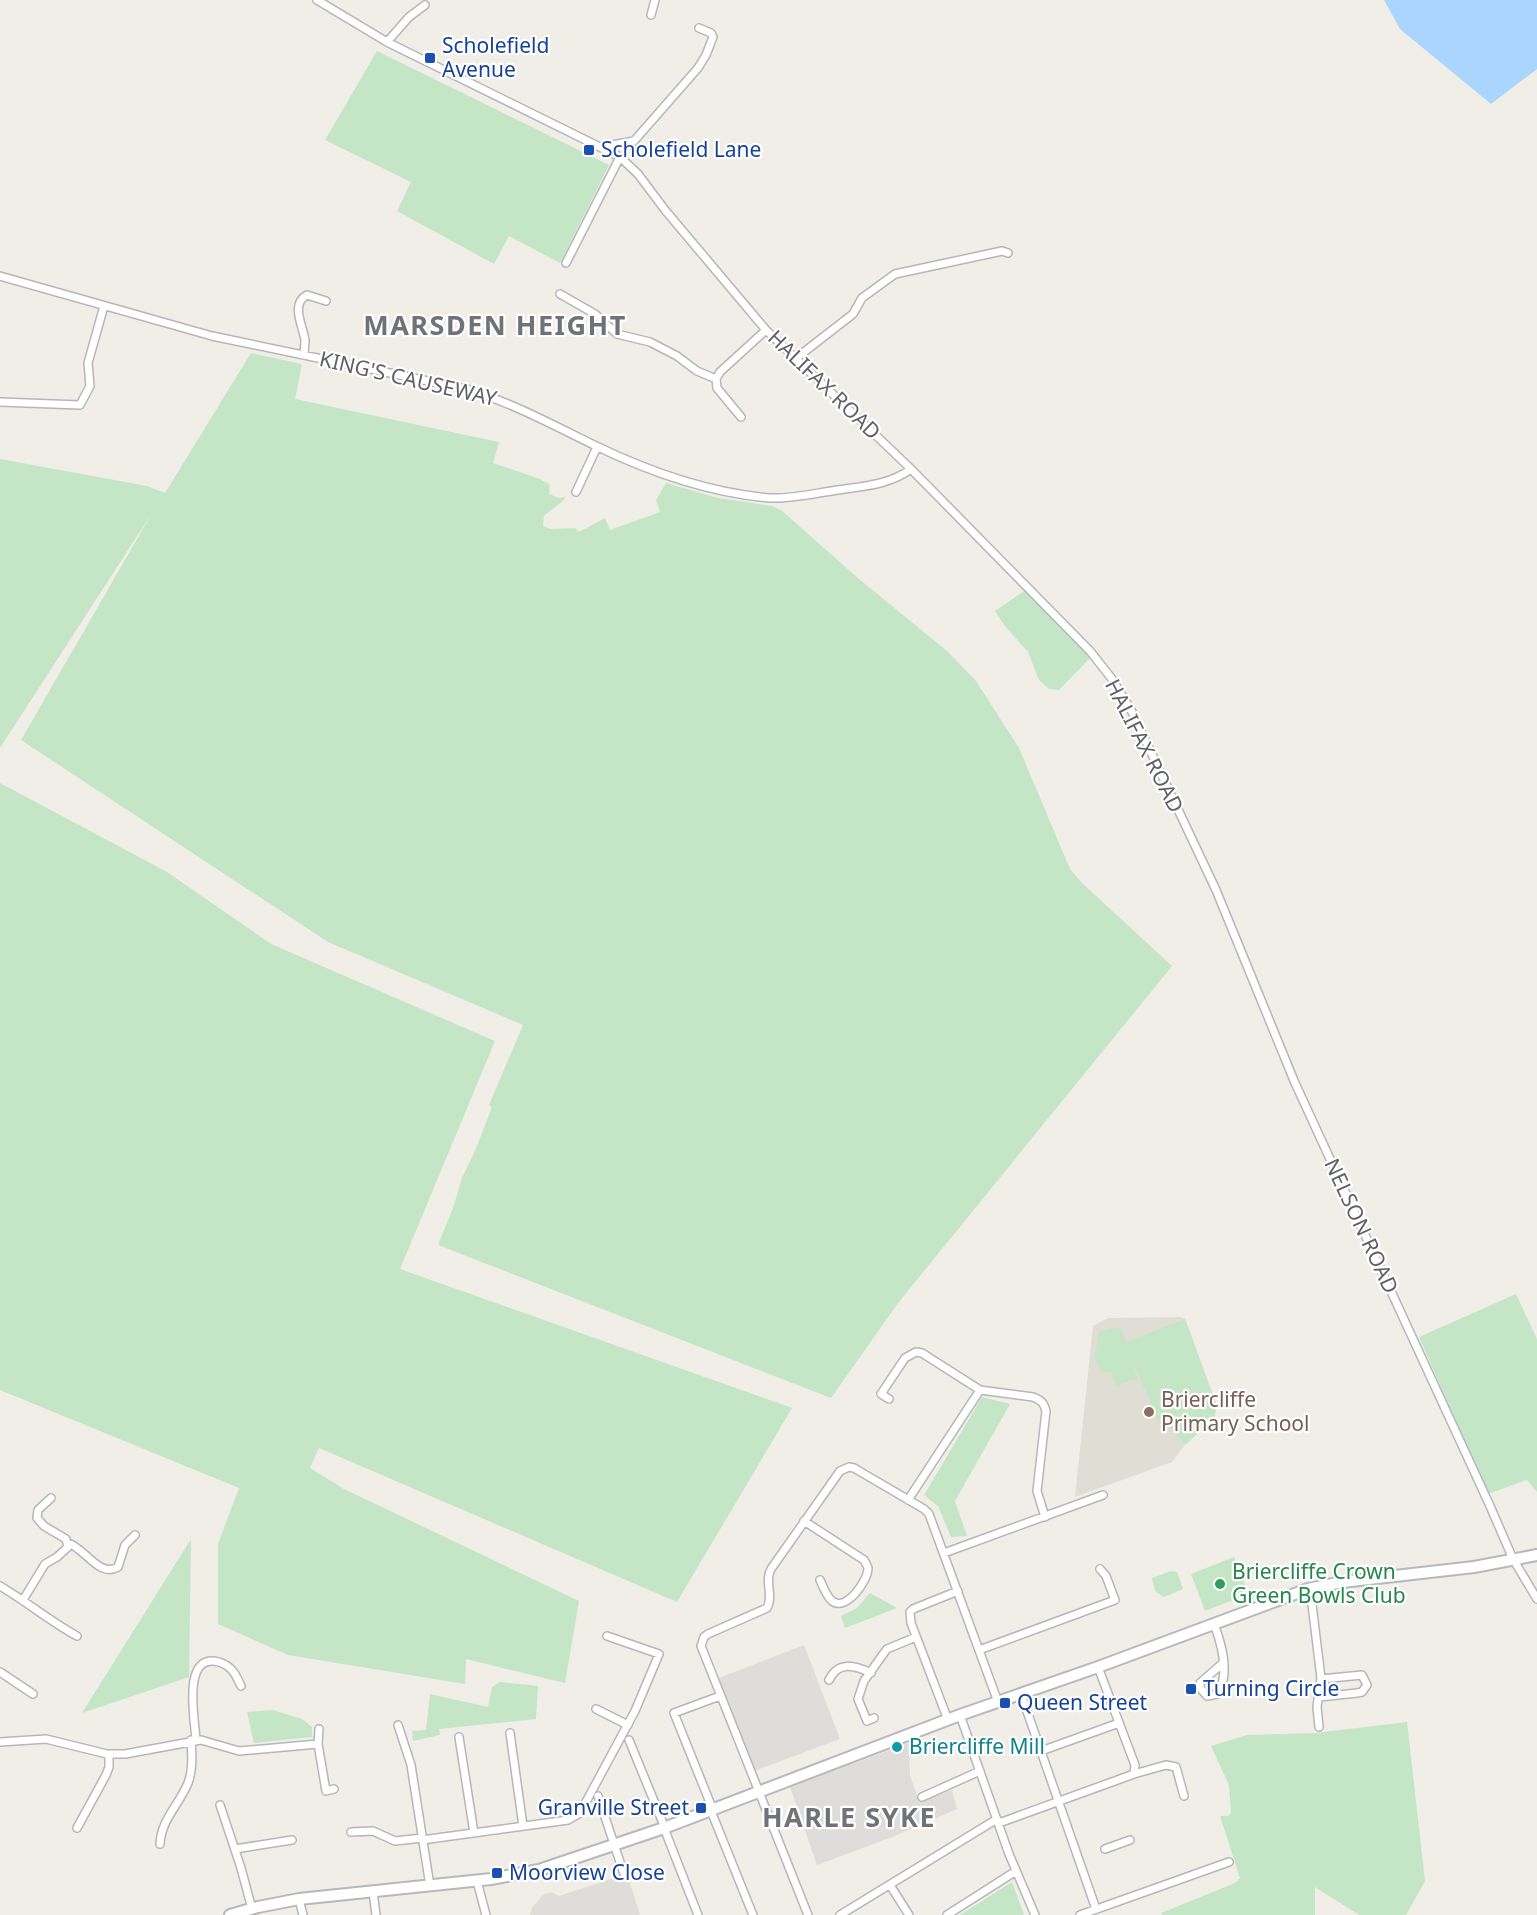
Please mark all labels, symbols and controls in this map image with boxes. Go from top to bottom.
place label: Scholefield Avenue [442,31,549,83]
marker: Scholefield Avenue [423,51,437,65]
place label: Scholefield Lane [601,135,761,163]
marker: Scholefield Lane [582,143,596,157]
district label: MARSDEN HEIGHT [363,306,627,343]
street label: HALIFAX ROAD [762,323,887,445]
street label: KING'S CAUSEWAY [317,344,500,412]
street label: HALIFAX ROAD [1099,674,1191,817]
street label: NELSON ROAD [1318,1154,1405,1298]
place label: Briercliffe Primary School [1161,1385,1309,1437]
marker: Briercliffe Primary School [1142,1405,1156,1419]
place label: Briercliffe Crown Green Bowls Club [1232,1557,1406,1609]
marker: Briercliffe Crown Green Bowls Club [1213,1577,1227,1591]
place label: Turning Circle [1203,1674,1339,1702]
marker: Turning Circle [1184,1682,1198,1696]
place label: Queen Street [1017,1688,1148,1716]
marker: Queen Street [998,1696,1012,1710]
place label: Briercliffe Mill [909,1732,1045,1760]
marker: Briercliffe Mill [890,1740,904,1754]
place label: Granville Street [538,1793,689,1821]
district label: HARLE SYKE [762,1798,936,1835]
marker: Granville Street [694,1801,708,1815]
place label: Moorview Close [509,1858,665,1886]
marker: Moorview Close [490,1866,504,1880]

